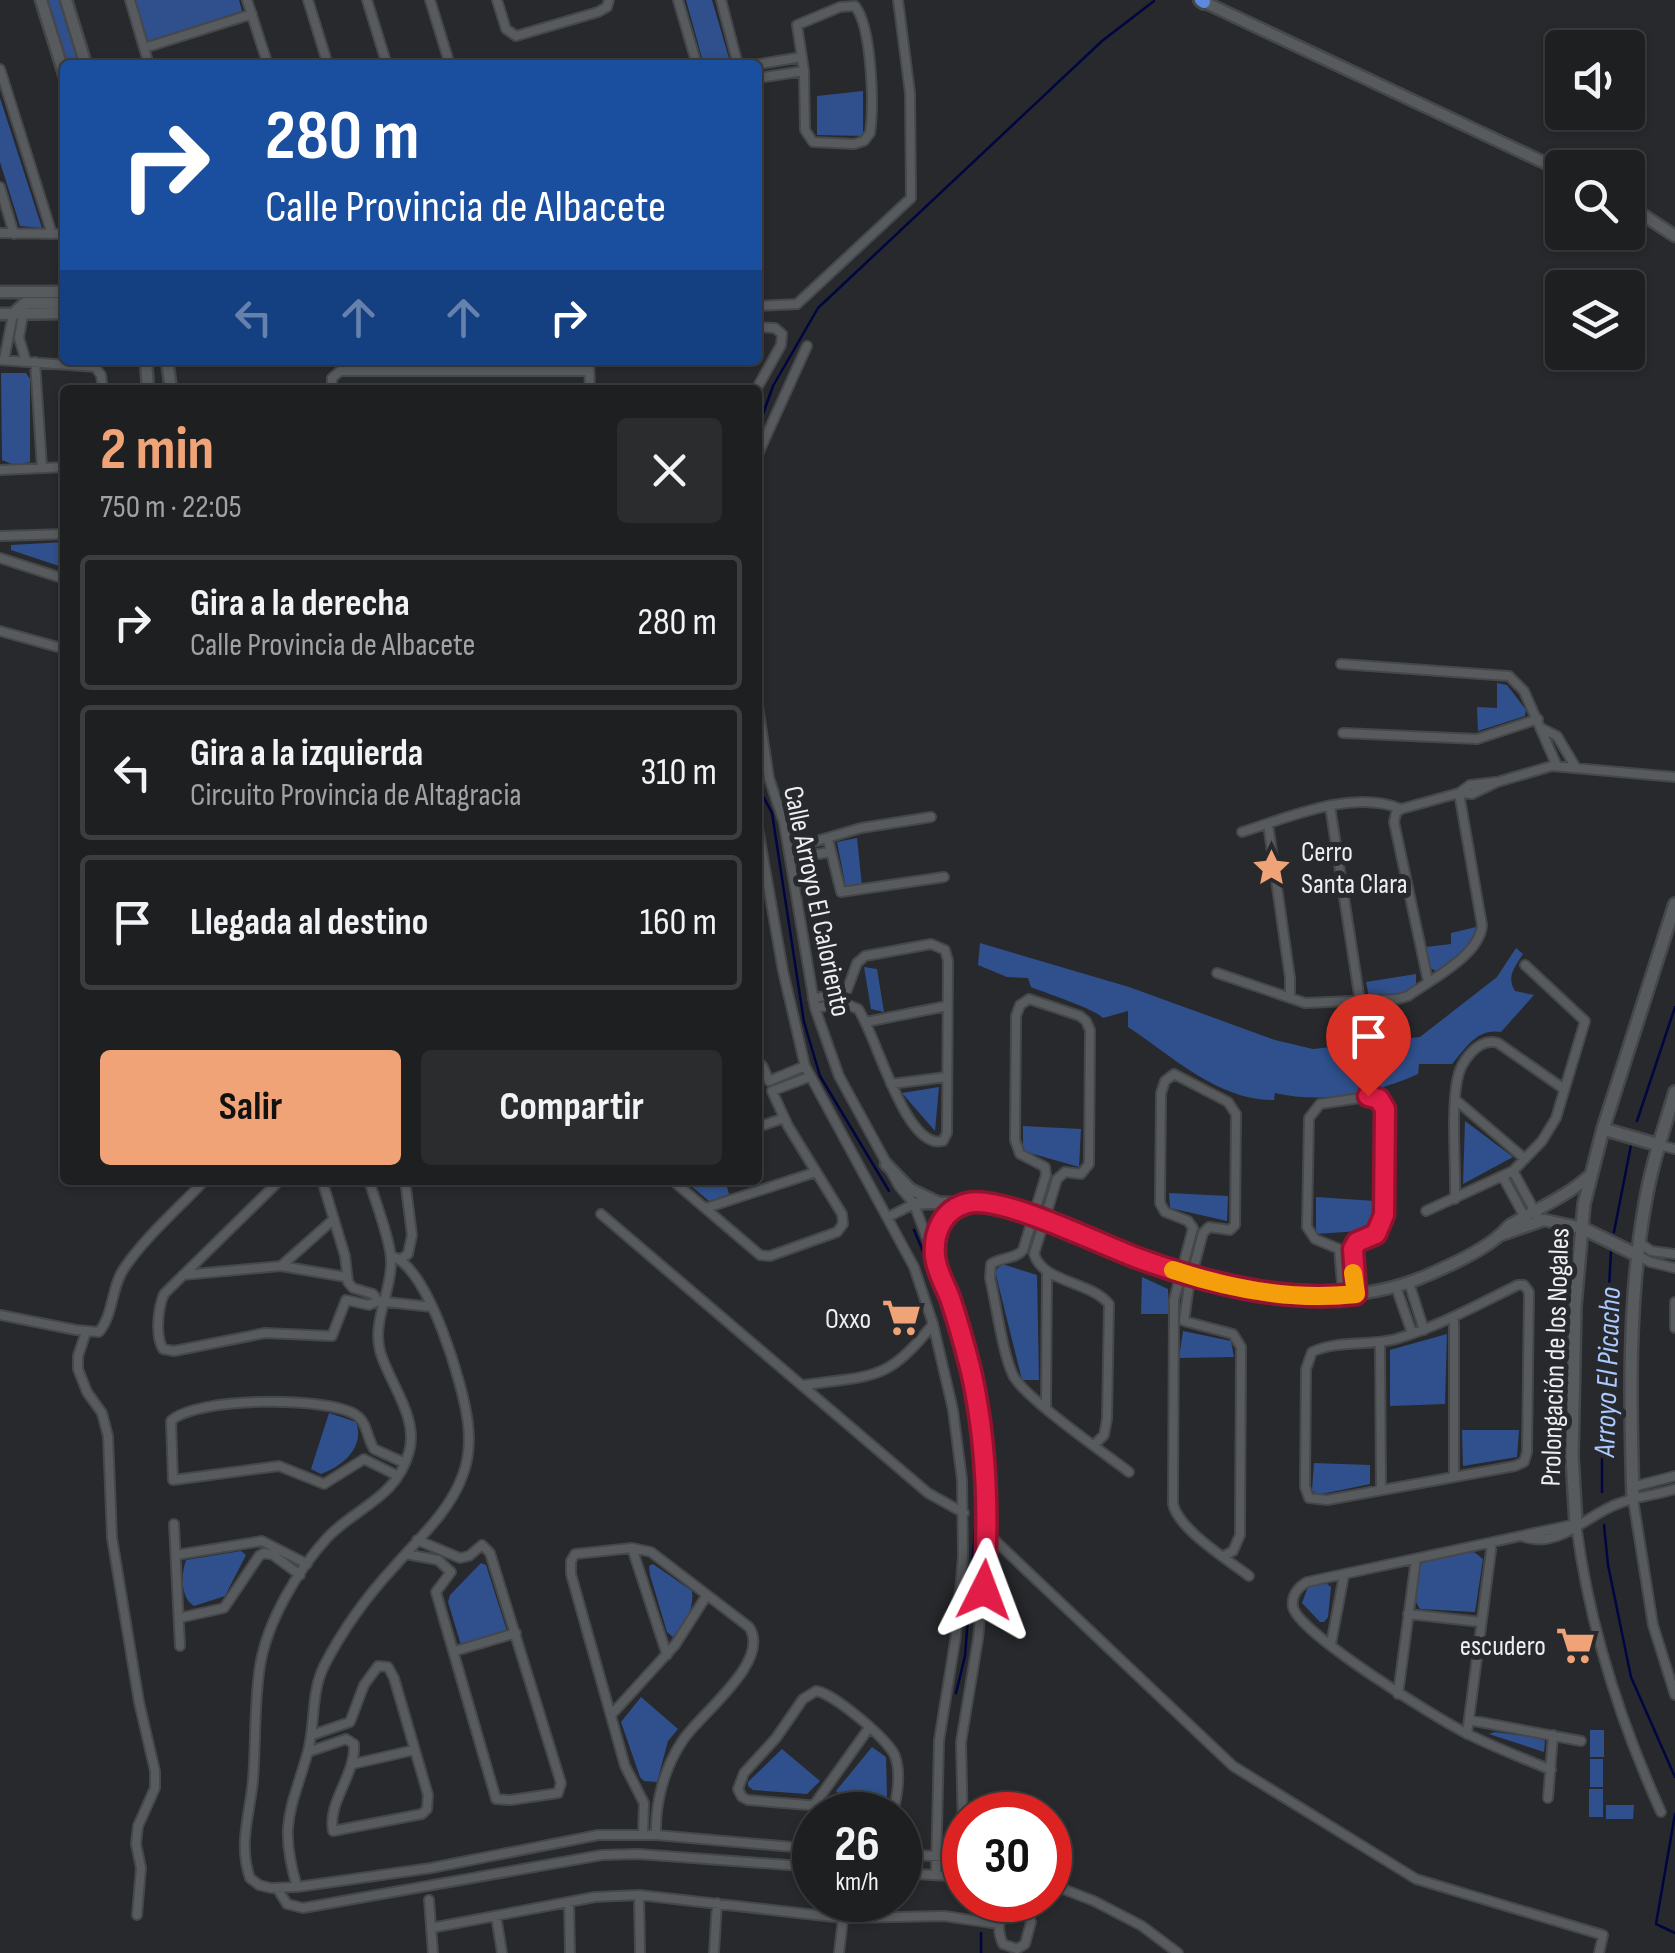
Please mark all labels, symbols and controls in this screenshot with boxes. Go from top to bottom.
map controls [1545,30,1645,370]
button: sound [1545,30,1645,130]
text: 280 m [265,95,419,179]
icon: right [100,100,230,230]
button: search [1545,150,1645,250]
text: Calle Provincia de Albacete [265,180,666,235]
button: layers [1545,270,1645,370]
icon: left [226,290,281,345]
icon: ahead [331,290,386,345]
icon: ahead [436,290,491,345]
icon: right [541,290,596,345]
text: 2 min [100,414,214,486]
button: close [617,418,722,523]
text: 750 m · 22:05 [100,488,242,527]
text: Gira a la derecha [190,581,410,626]
icon: right [105,595,160,650]
text: 280 m [637,600,717,645]
text: Calle Provincia de Albacete [190,626,475,665]
text: Gira a la izquierda [190,731,423,776]
icon: left [105,745,160,800]
text: 310 m [640,750,717,795]
text: Circuito Provincia de Altagracia [190,776,522,815]
street label: Calle Arroyo El Caloriento [776,783,857,1020]
place label: Cerro Santa Clara [1301,836,1408,901]
place icon: Cerro Santa Clara [1250,846,1292,888]
icon: arrive [105,895,160,950]
text: Llegada al destino [190,900,428,945]
text: 160 m [640,900,717,945]
pin [1326,994,1411,1097]
icon: arrive [1341,1009,1396,1064]
button: Salir [100,1050,401,1165]
button: Compartir [421,1050,722,1165]
street label: Prolongación de los Nogales [1534,1227,1577,1487]
water label: Arroyo El Picacho [1587,1286,1629,1459]
supermarket icon: Oxxo [880,1297,922,1339]
place label: Oxxo [825,1303,871,1336]
position arrow [932,1538,1036,1642]
supermarket icon: escudero [1555,1624,1597,1666]
place label: escudero [1460,1630,1546,1663]
speed limit sign: 30 [942,1792,1072,1922]
text: 26 [834,1815,880,1875]
text: km/h [835,1867,879,1898]

